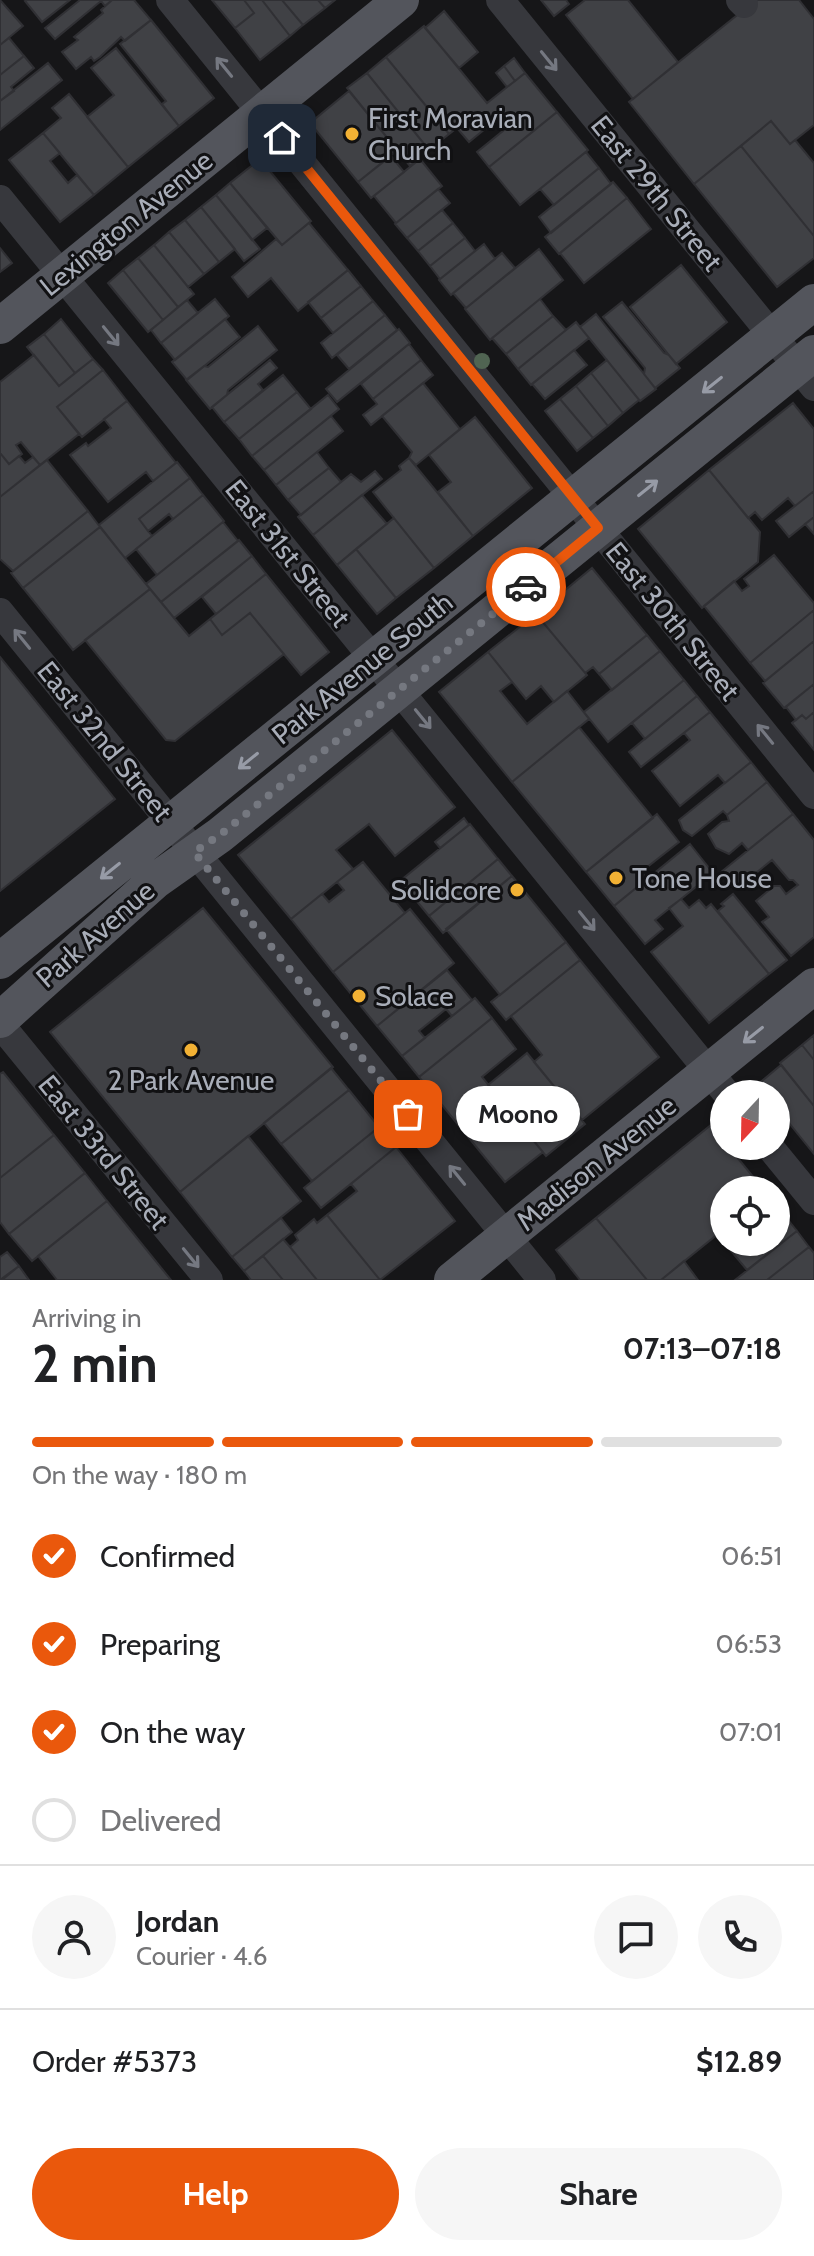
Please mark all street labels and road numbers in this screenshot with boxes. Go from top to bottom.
street label: East 29th Street [584,109,730,277]
street label: Lexington Avenue [33,143,219,303]
street label: East 31st Street [218,472,358,634]
street label: East 30th Street [599,535,747,707]
street label: Park Avenue South [265,585,459,751]
street label: East 32nd Street [30,654,180,828]
street label: Park Avenue [29,873,161,995]
street label: East 33rd Street [31,1068,177,1236]
street label: Madison Avenue [509,1088,683,1238]

